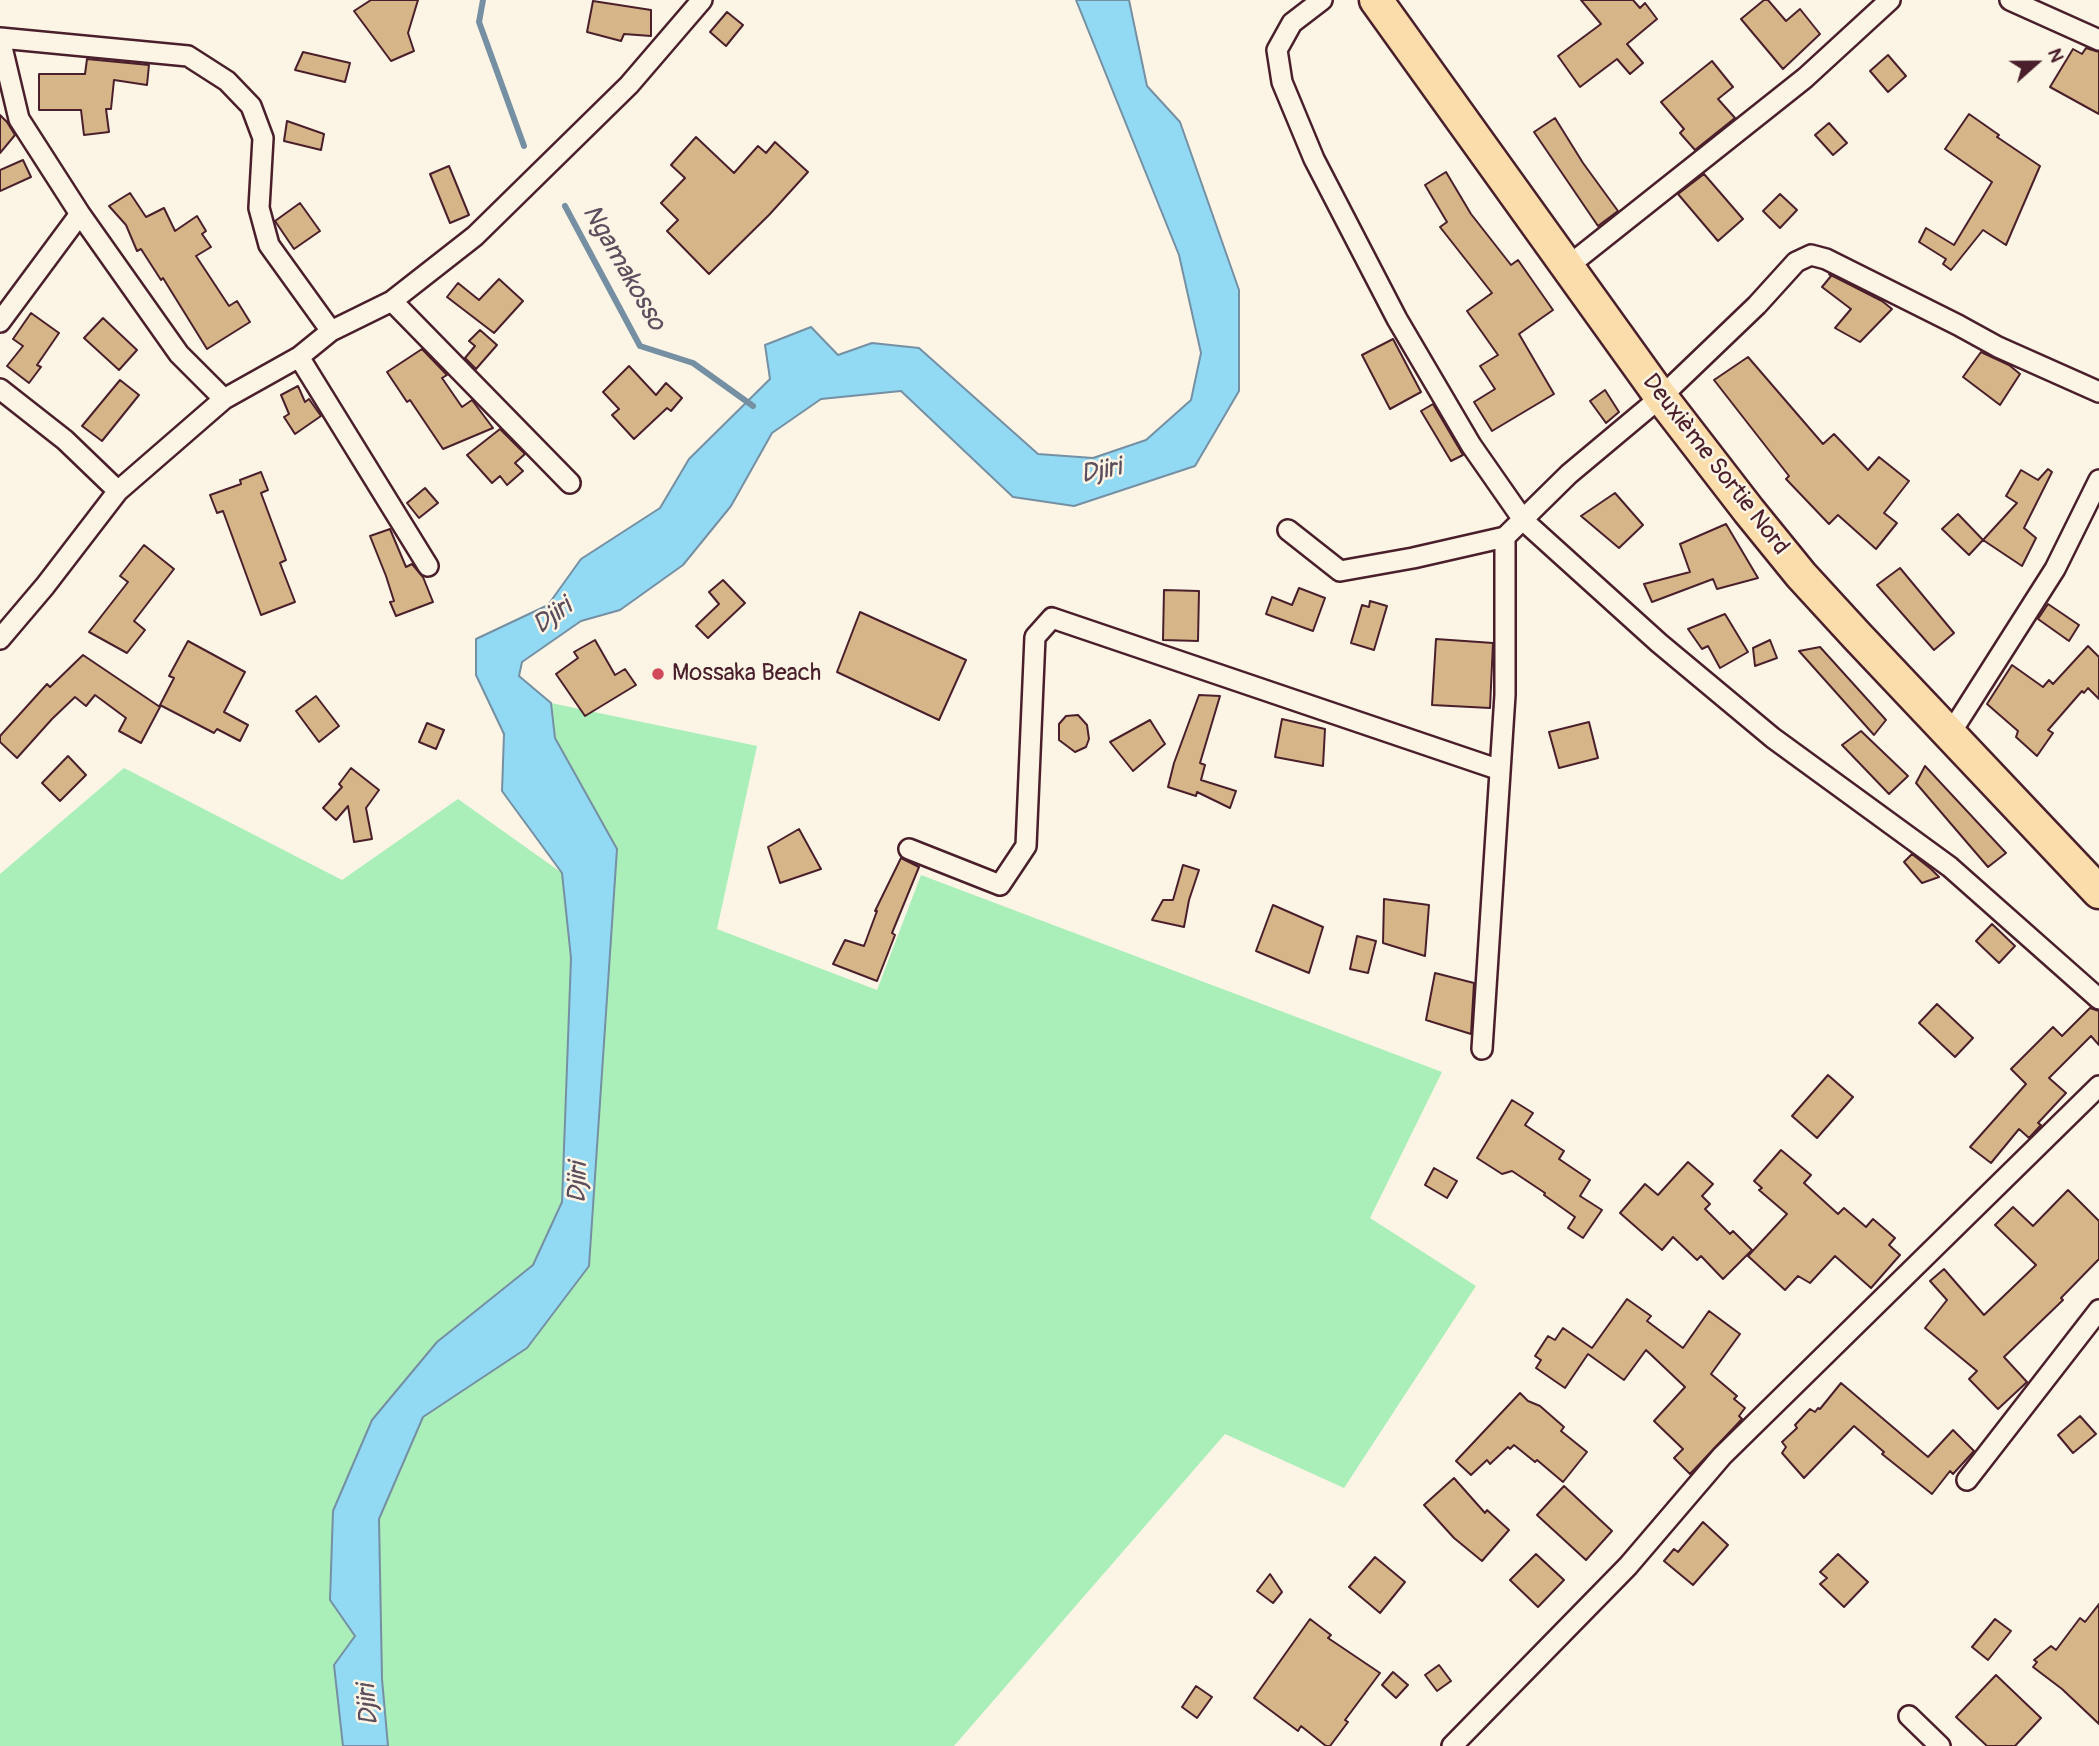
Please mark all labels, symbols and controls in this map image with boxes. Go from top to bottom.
north arrow [2001,28,2071,98]
text: N [2042,45,2069,66]
water label: Ngamakosso [575,200,671,336]
street label: Deuxième Sortie Nord [1635,369,1795,561]
water label: Djiri [1078,453,1124,491]
water label: Djiri [527,592,579,642]
place label: Mossaka Beach [672,660,821,688]
marker: Mossaka Beach [650,666,666,682]
water label: Djiri [563,1162,595,1204]
water label: Djiri [352,1684,386,1726]

